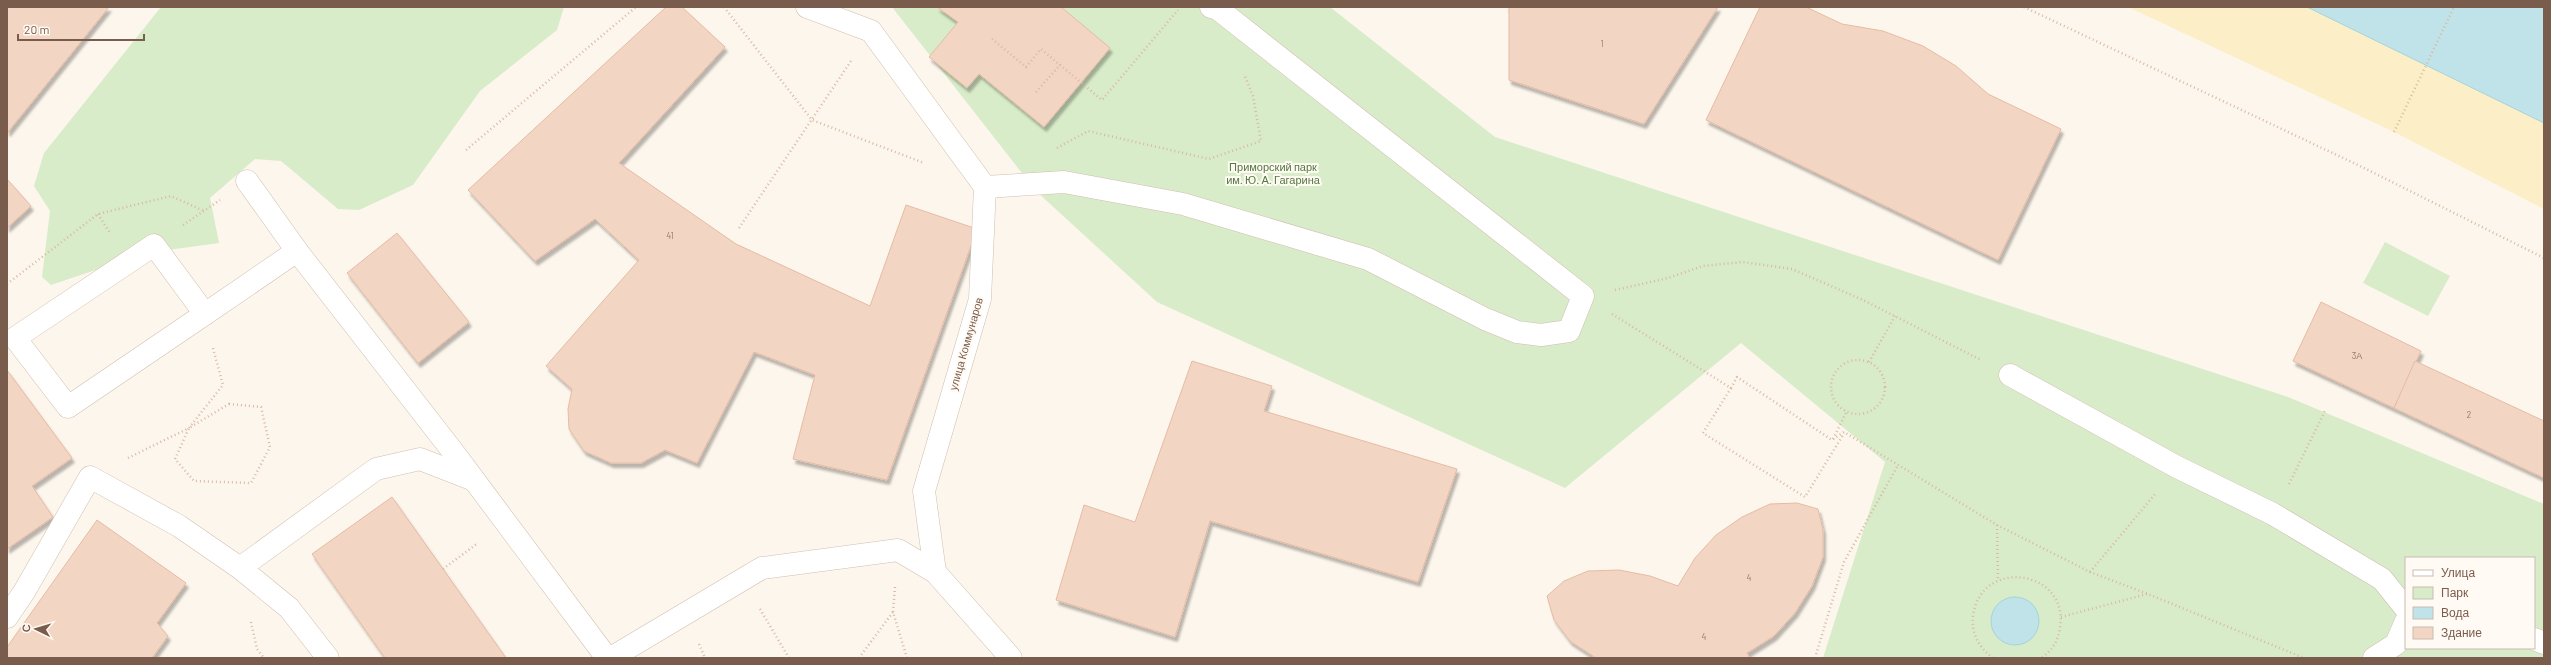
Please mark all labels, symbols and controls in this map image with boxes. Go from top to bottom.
scale bar [18,16,144,42]
text: 20 m [24,22,50,36]
house number: 1 [1600,38,1604,49]
park label: Приморский парк им. Ю. А. Гагарина [1226,160,1321,186]
house number: 41 [666,230,674,241]
street label: улица Коммунаров [946,296,985,392]
house number: 3А [2352,350,2362,361]
house number: 2 [2467,409,2472,420]
legend [2405,557,2535,649]
text: Улица [2441,565,2475,580]
house number: 4 [1747,572,1752,583]
text: Парк [2441,585,2469,600]
text: Вода [2441,605,2469,620]
north arrow [16,609,56,649]
text: С [19,624,32,633]
text: Здание [2441,625,2482,640]
house number: 4 [1702,631,1707,642]

